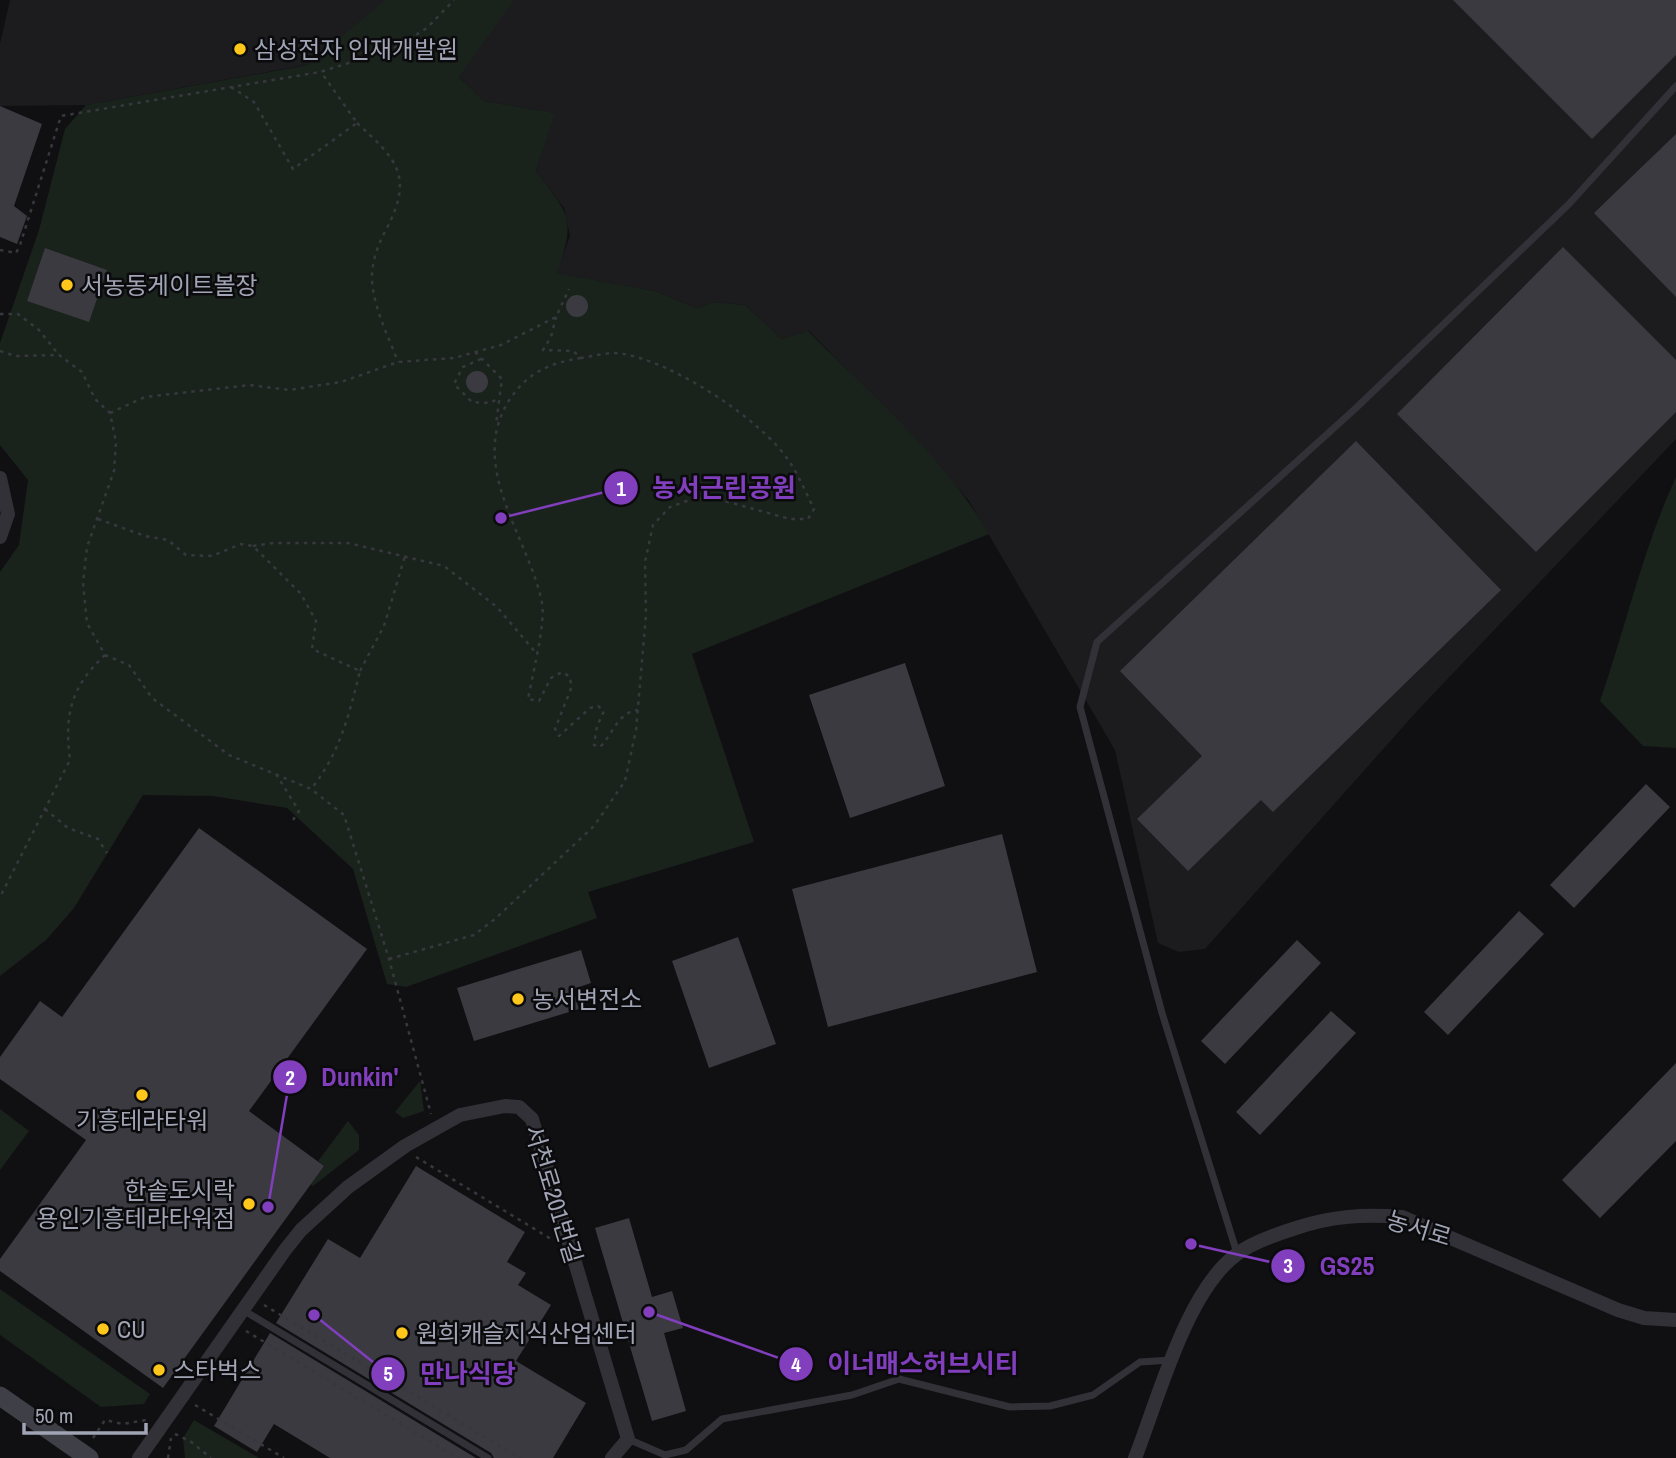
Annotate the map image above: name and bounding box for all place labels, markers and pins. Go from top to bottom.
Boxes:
place label: 삼성전자 인재개발원 [254,33,458,65]
marker: 삼성전자 인재개발원 [232,41,248,57]
place label: 서농동게이트볼장 [81,269,258,301]
marker: 서농동게이트볼장 [59,277,75,293]
callout: 농서근린공원 [603,465,810,512]
place label: 농서변전소 [532,983,642,1015]
marker: 농서변전소 [510,991,526,1007]
callout: Dunkin' [272,1054,412,1101]
marker: 기흥테라타워 [134,1087,150,1103]
place label: 기흥테라타워 [76,1104,208,1136]
place label: 한솥도시락 용인기흥테라타워점 [36,1174,235,1234]
marker: 한솥도시락 용인기흥테라타워점 [241,1196,257,1212]
callout: GS25 [1270,1242,1388,1289]
place label: CU [117,1313,145,1345]
place label: 원희캐슬지식산업센터 [416,1317,637,1349]
marker: CU [95,1321,111,1337]
marker: 원희캐슬지식산업센터 [394,1325,410,1341]
callout: 이너매스허브시티 [778,1341,1033,1388]
callout: 만나식당 [371,1350,530,1397]
place label: 스타벅스 [173,1354,261,1386]
marker: 스타벅스 [151,1362,167,1378]

